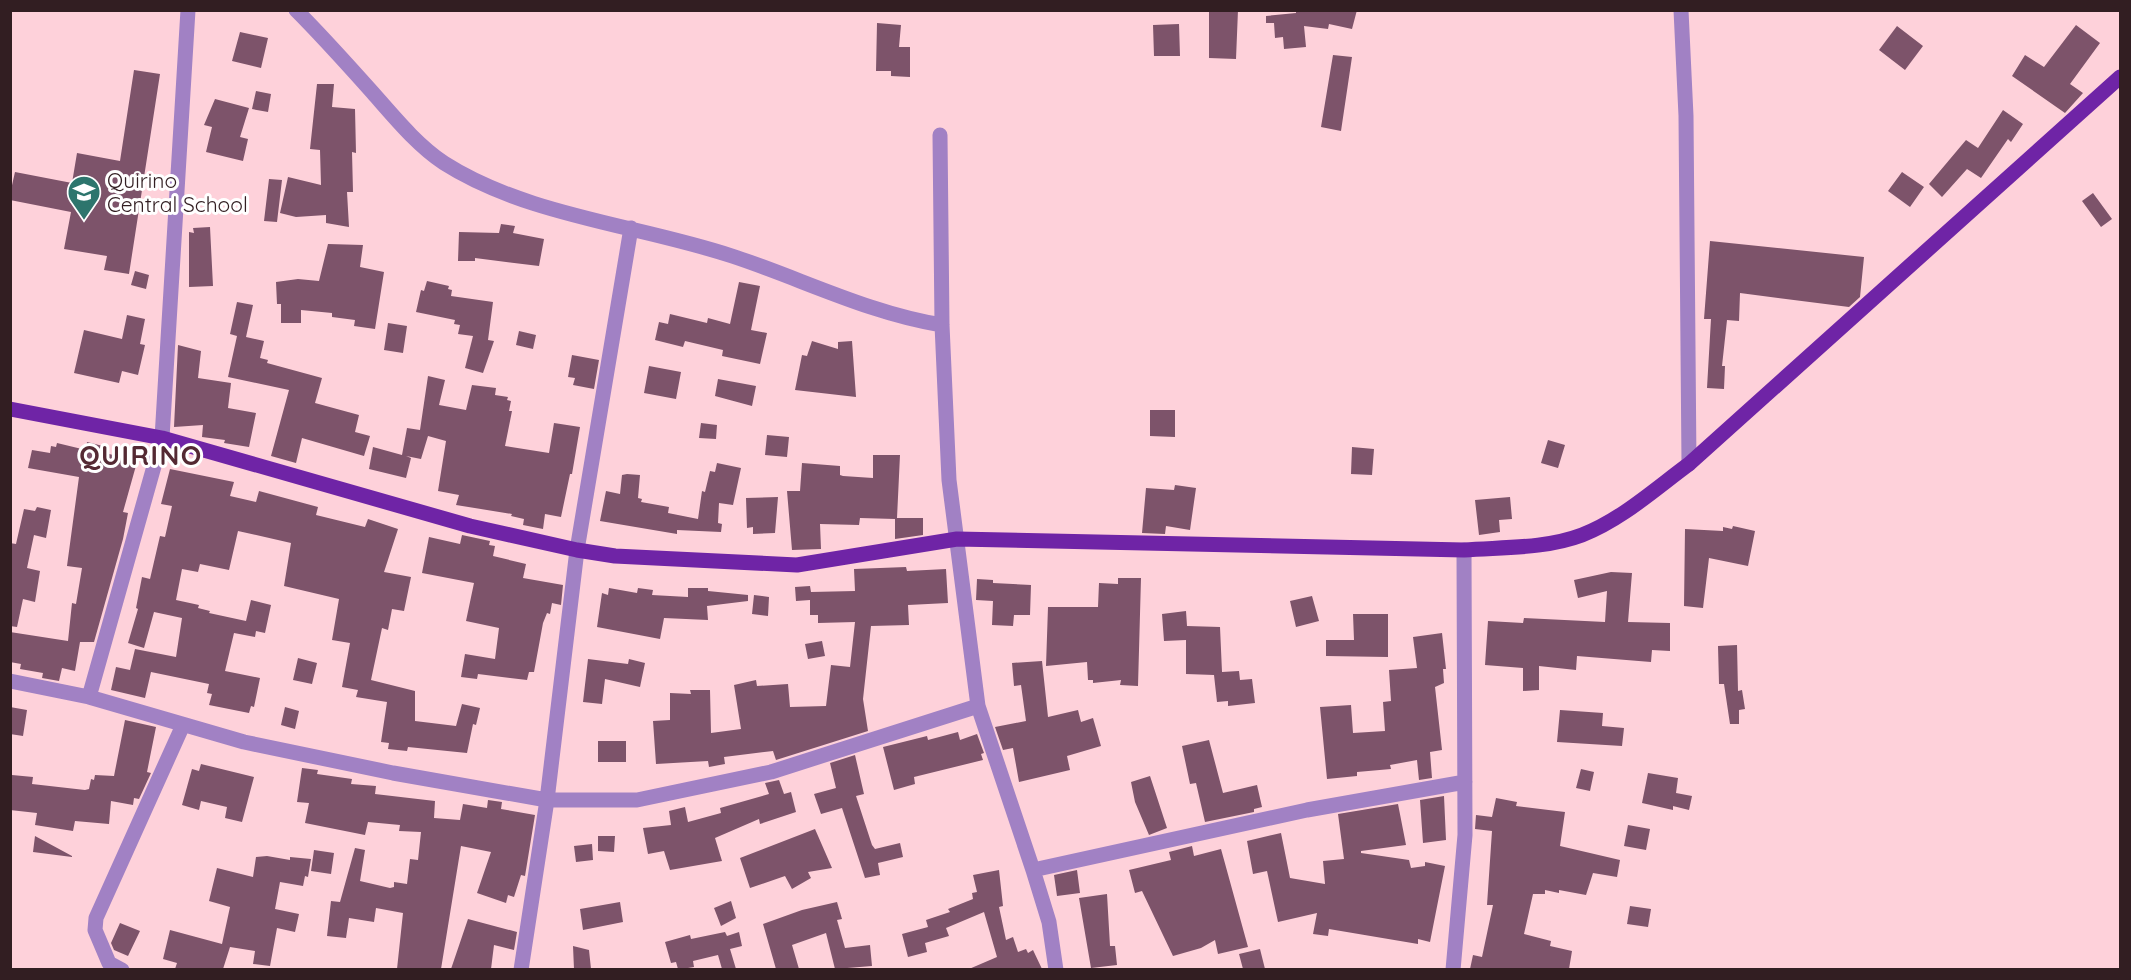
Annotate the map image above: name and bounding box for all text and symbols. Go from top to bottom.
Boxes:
place label: Quirino Central School [107,167,248,217]
school or university icon: Quirino Central School [66,174,102,221]
district label: QUIRINO [79,438,203,472]

